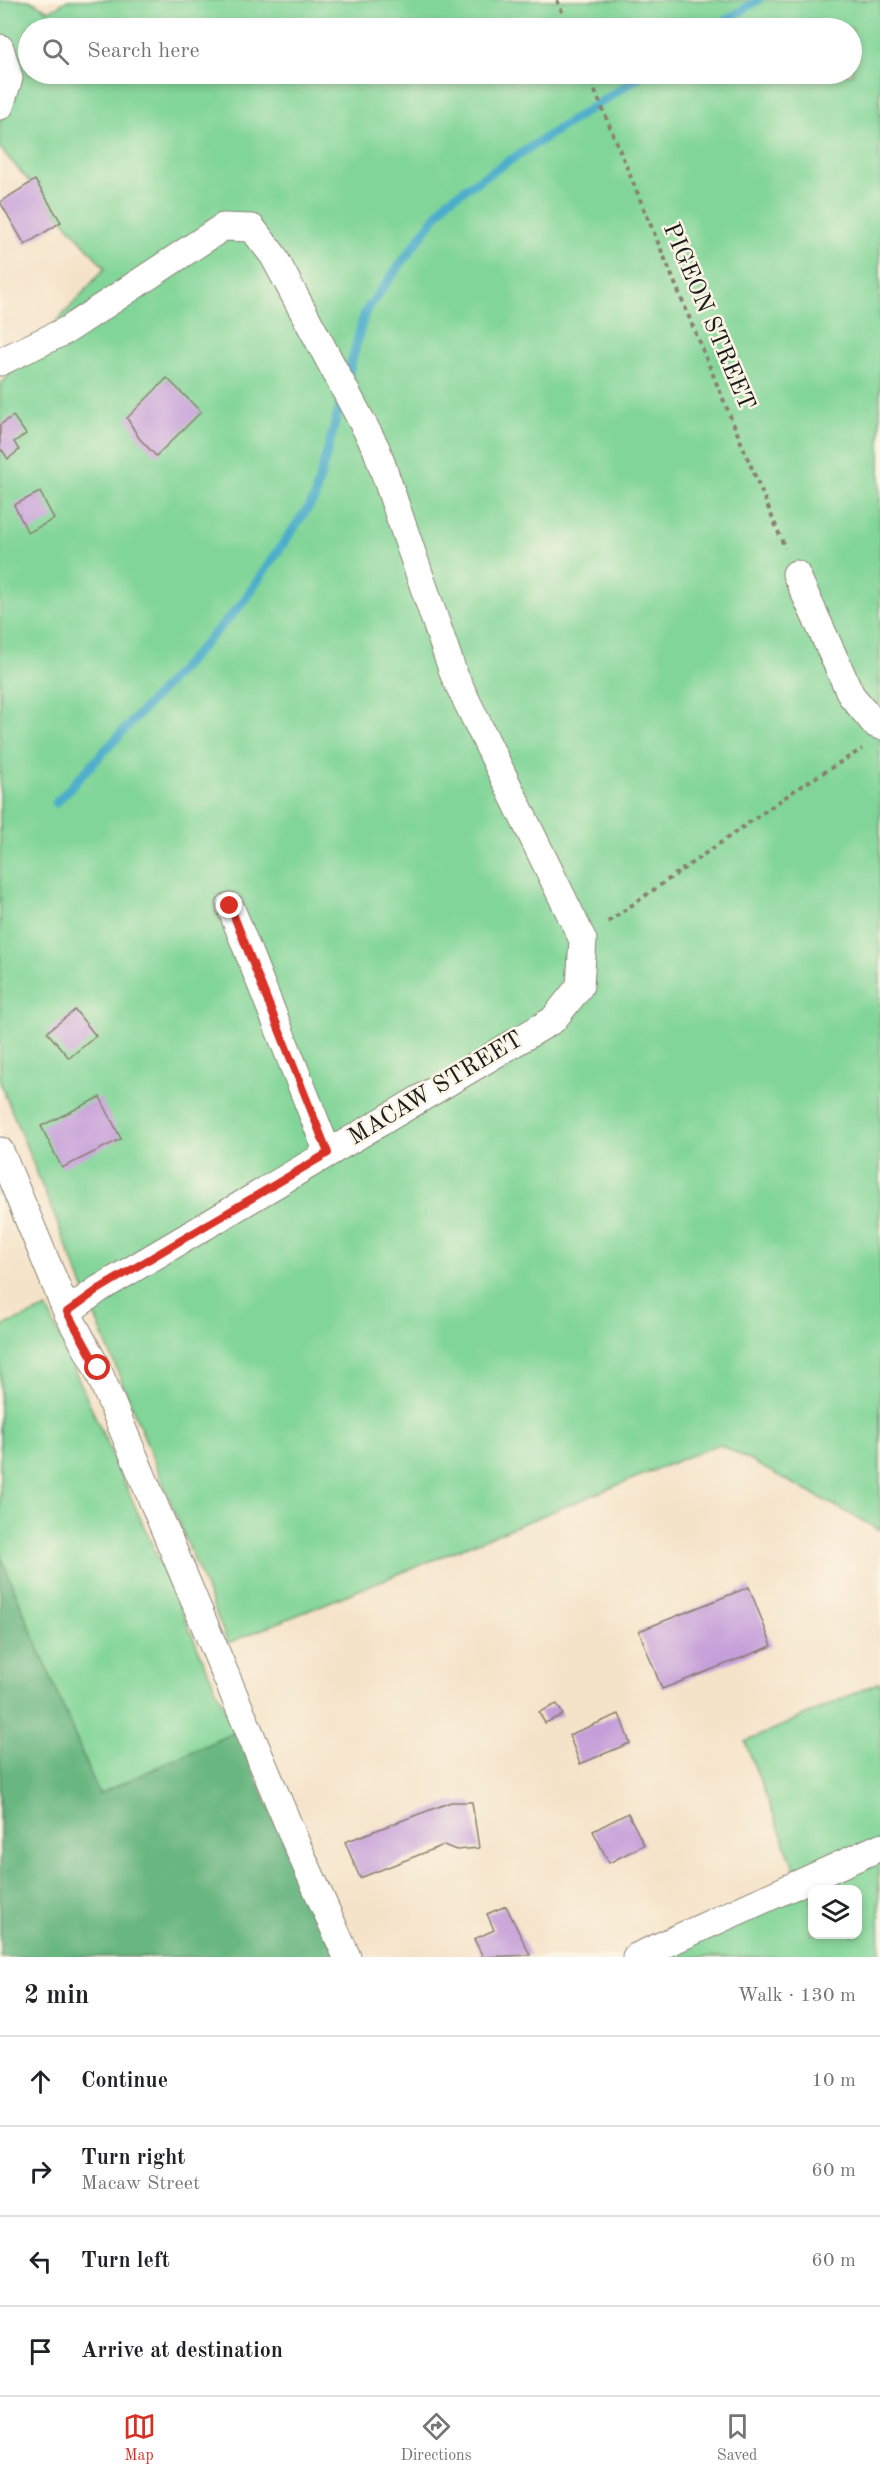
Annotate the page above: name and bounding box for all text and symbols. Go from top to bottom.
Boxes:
search box [18,18,862,84]
icon: search [39,35,72,68]
text: Search here [87,40,200,62]
street label: PIGEON STREET [658,220,758,414]
route end [216,892,242,918]
street label: MACAW STREET [345,1028,527,1150]
route start [84,1354,110,1380]
map controls [808,1885,862,1939]
button: layers [808,1885,862,1939]
text: 2 min [24,1983,89,2009]
text: Walk · 130 m [737,1986,856,2006]
icon: ahead [24,2065,57,2098]
text: Continue [81,2070,168,2092]
text: 10 m [811,2071,856,2091]
text: Turn right [81,2147,185,2169]
icon: right [24,2155,57,2188]
text: 60 m [811,2161,856,2181]
text: Macaw Street [81,2174,200,2194]
icon: left [24,2245,57,2278]
text: Turn left [81,2250,170,2272]
text: 60 m [811,2251,856,2271]
icon: arrive [24,2335,57,2368]
text: Arrive at destination [81,2340,283,2362]
tab: Map [123,2410,156,2466]
tab: Directions [401,2410,472,2466]
tab: Saved [717,2410,757,2466]

